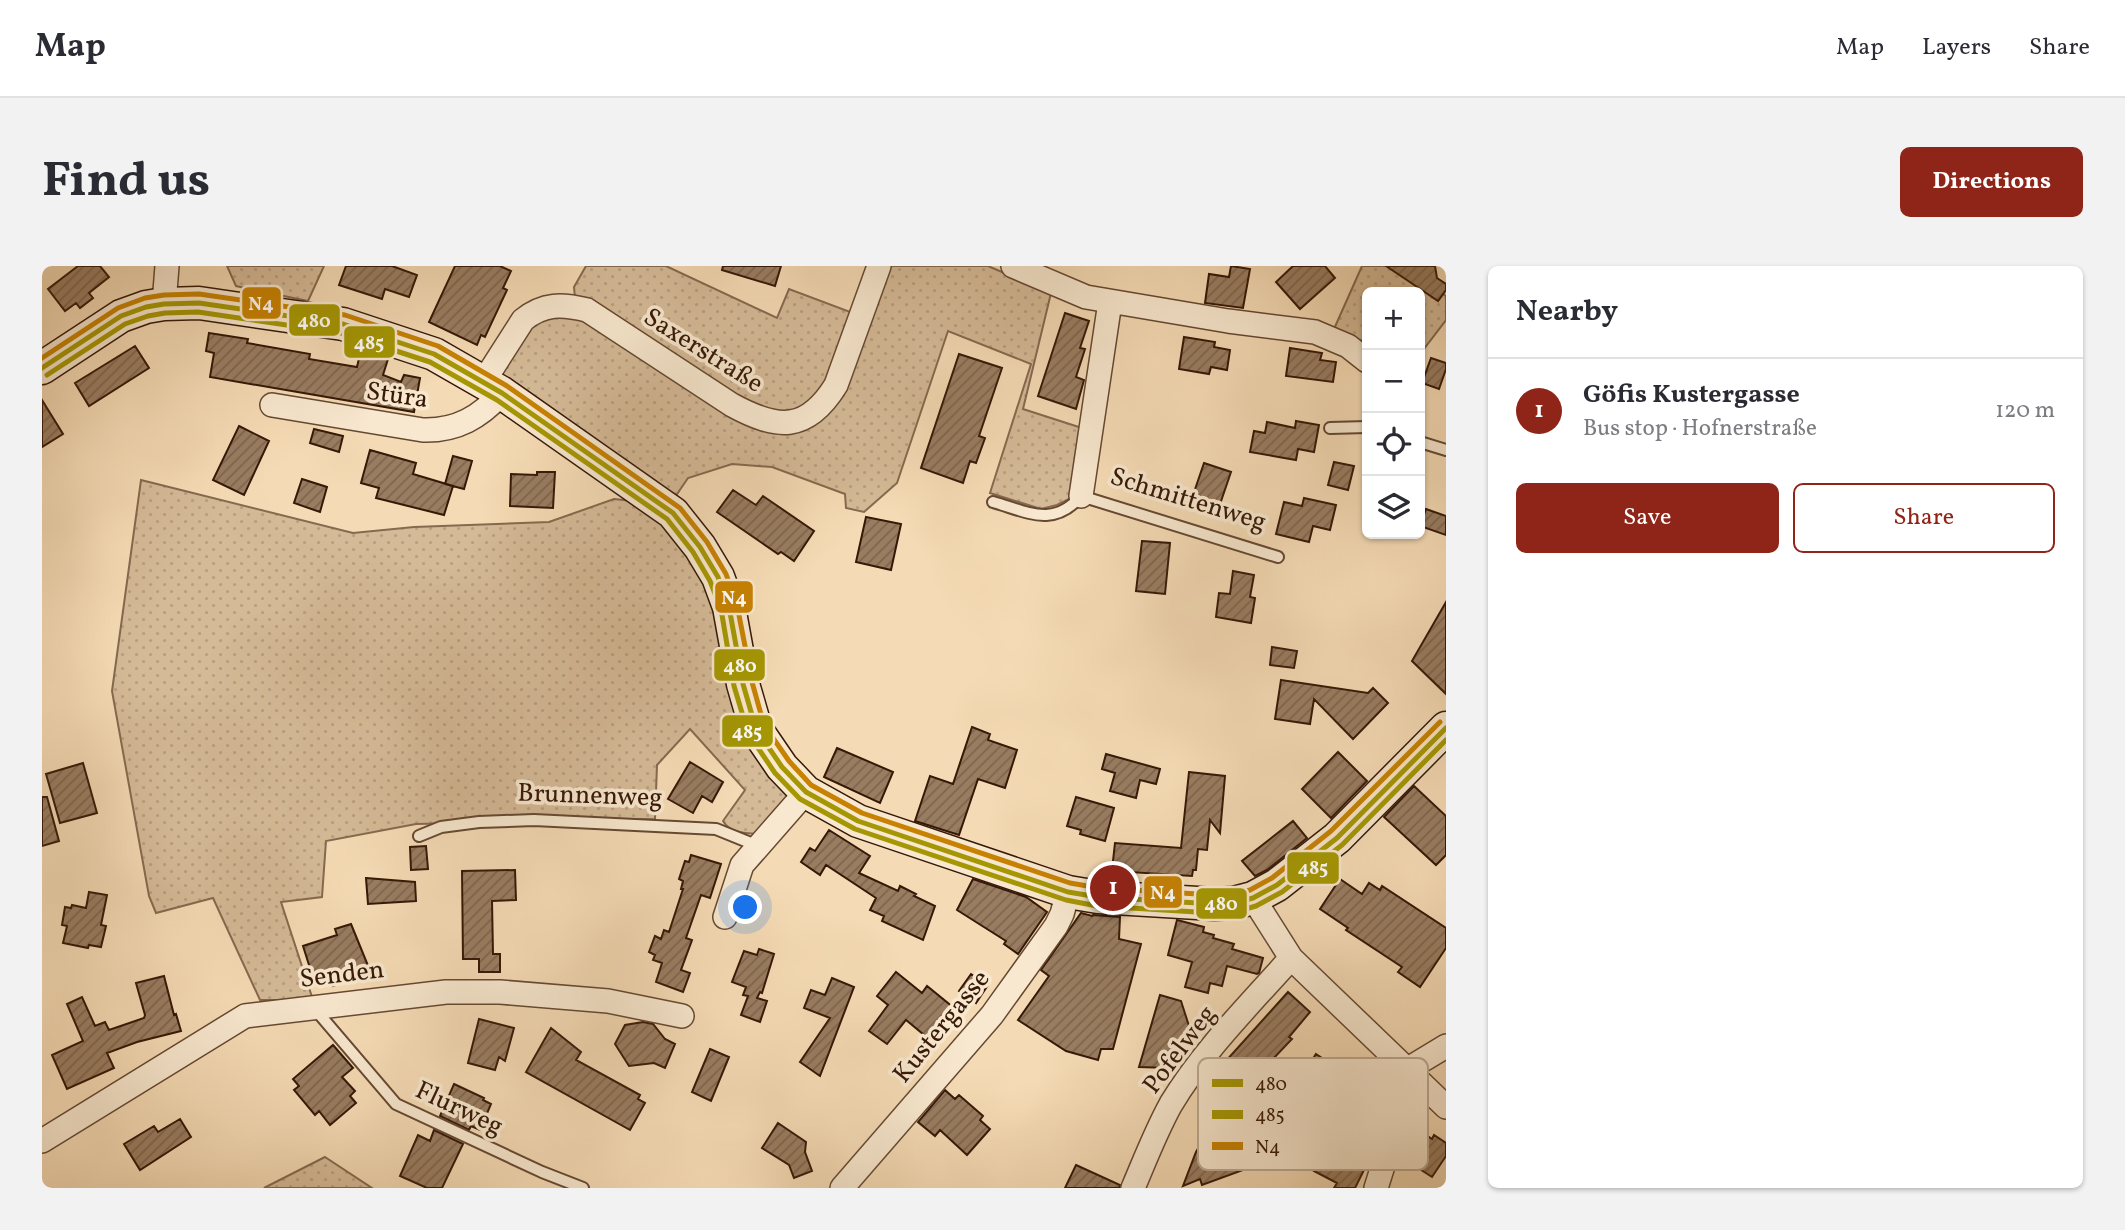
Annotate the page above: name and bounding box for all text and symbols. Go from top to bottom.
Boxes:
text: Map [35,25,106,71]
text: Map [1836,31,1884,65]
text: Layers [1922,31,1991,65]
text: Share [2029,31,2090,65]
button: Directions [1900,147,2083,217]
text: Find us [42,148,210,217]
line badge: N4 [241,286,282,320]
map controls [1362,287,1425,539]
button: + [1362,287,1425,350]
text: Nearby [1516,291,1618,333]
text: N4 [248,292,274,318]
street label: Saxerstraße [636,300,770,402]
line badge: 480 [288,303,341,337]
text: 480 [297,309,331,335]
line badge: 485 [343,325,396,359]
text: 485 [354,331,384,357]
button: − [1362,350,1425,413]
street label: Stüra [364,374,430,418]
text: Göfis Kustergasse [1583,377,1800,413]
text: 1 [1534,395,1544,427]
text: 120 m [1995,395,2055,427]
button: locate [1362,413,1425,476]
text: Bus stop · Hofnerstraße [1583,413,1817,445]
street label: Schmittenweg [1105,459,1271,541]
button: layers [1362,476,1425,539]
button: Save [1516,483,1779,553]
button: Share [1793,483,2055,553]
line badge: N4 [714,580,754,614]
text: N4 [721,586,747,612]
line badge: 480 [713,648,766,682]
text: 480 [723,654,757,680]
line badge: 485 [721,714,774,748]
text: 485 [732,720,762,746]
street label: Brunnenweg [517,775,663,817]
line badge: 485 [1286,851,1340,885]
text: 485 [1298,856,1328,882]
pin: 1 [1090,862,1136,914]
line badge: N4 [1143,875,1183,909]
text: N4 [1150,881,1176,907]
line badge: 480 [1195,887,1248,920]
your location [728,890,762,924]
text: 480 [1204,892,1238,918]
street label: Senden [298,952,386,998]
street label: Kustergasse [885,963,999,1091]
street label: Pofelweg [1135,998,1225,1102]
legend [1198,1058,1428,1170]
text: 480 [1255,1072,1287,1098]
street label: Flurweg [409,1073,509,1145]
text: 485 [1255,1103,1285,1129]
text: N4 [1255,1135,1280,1161]

